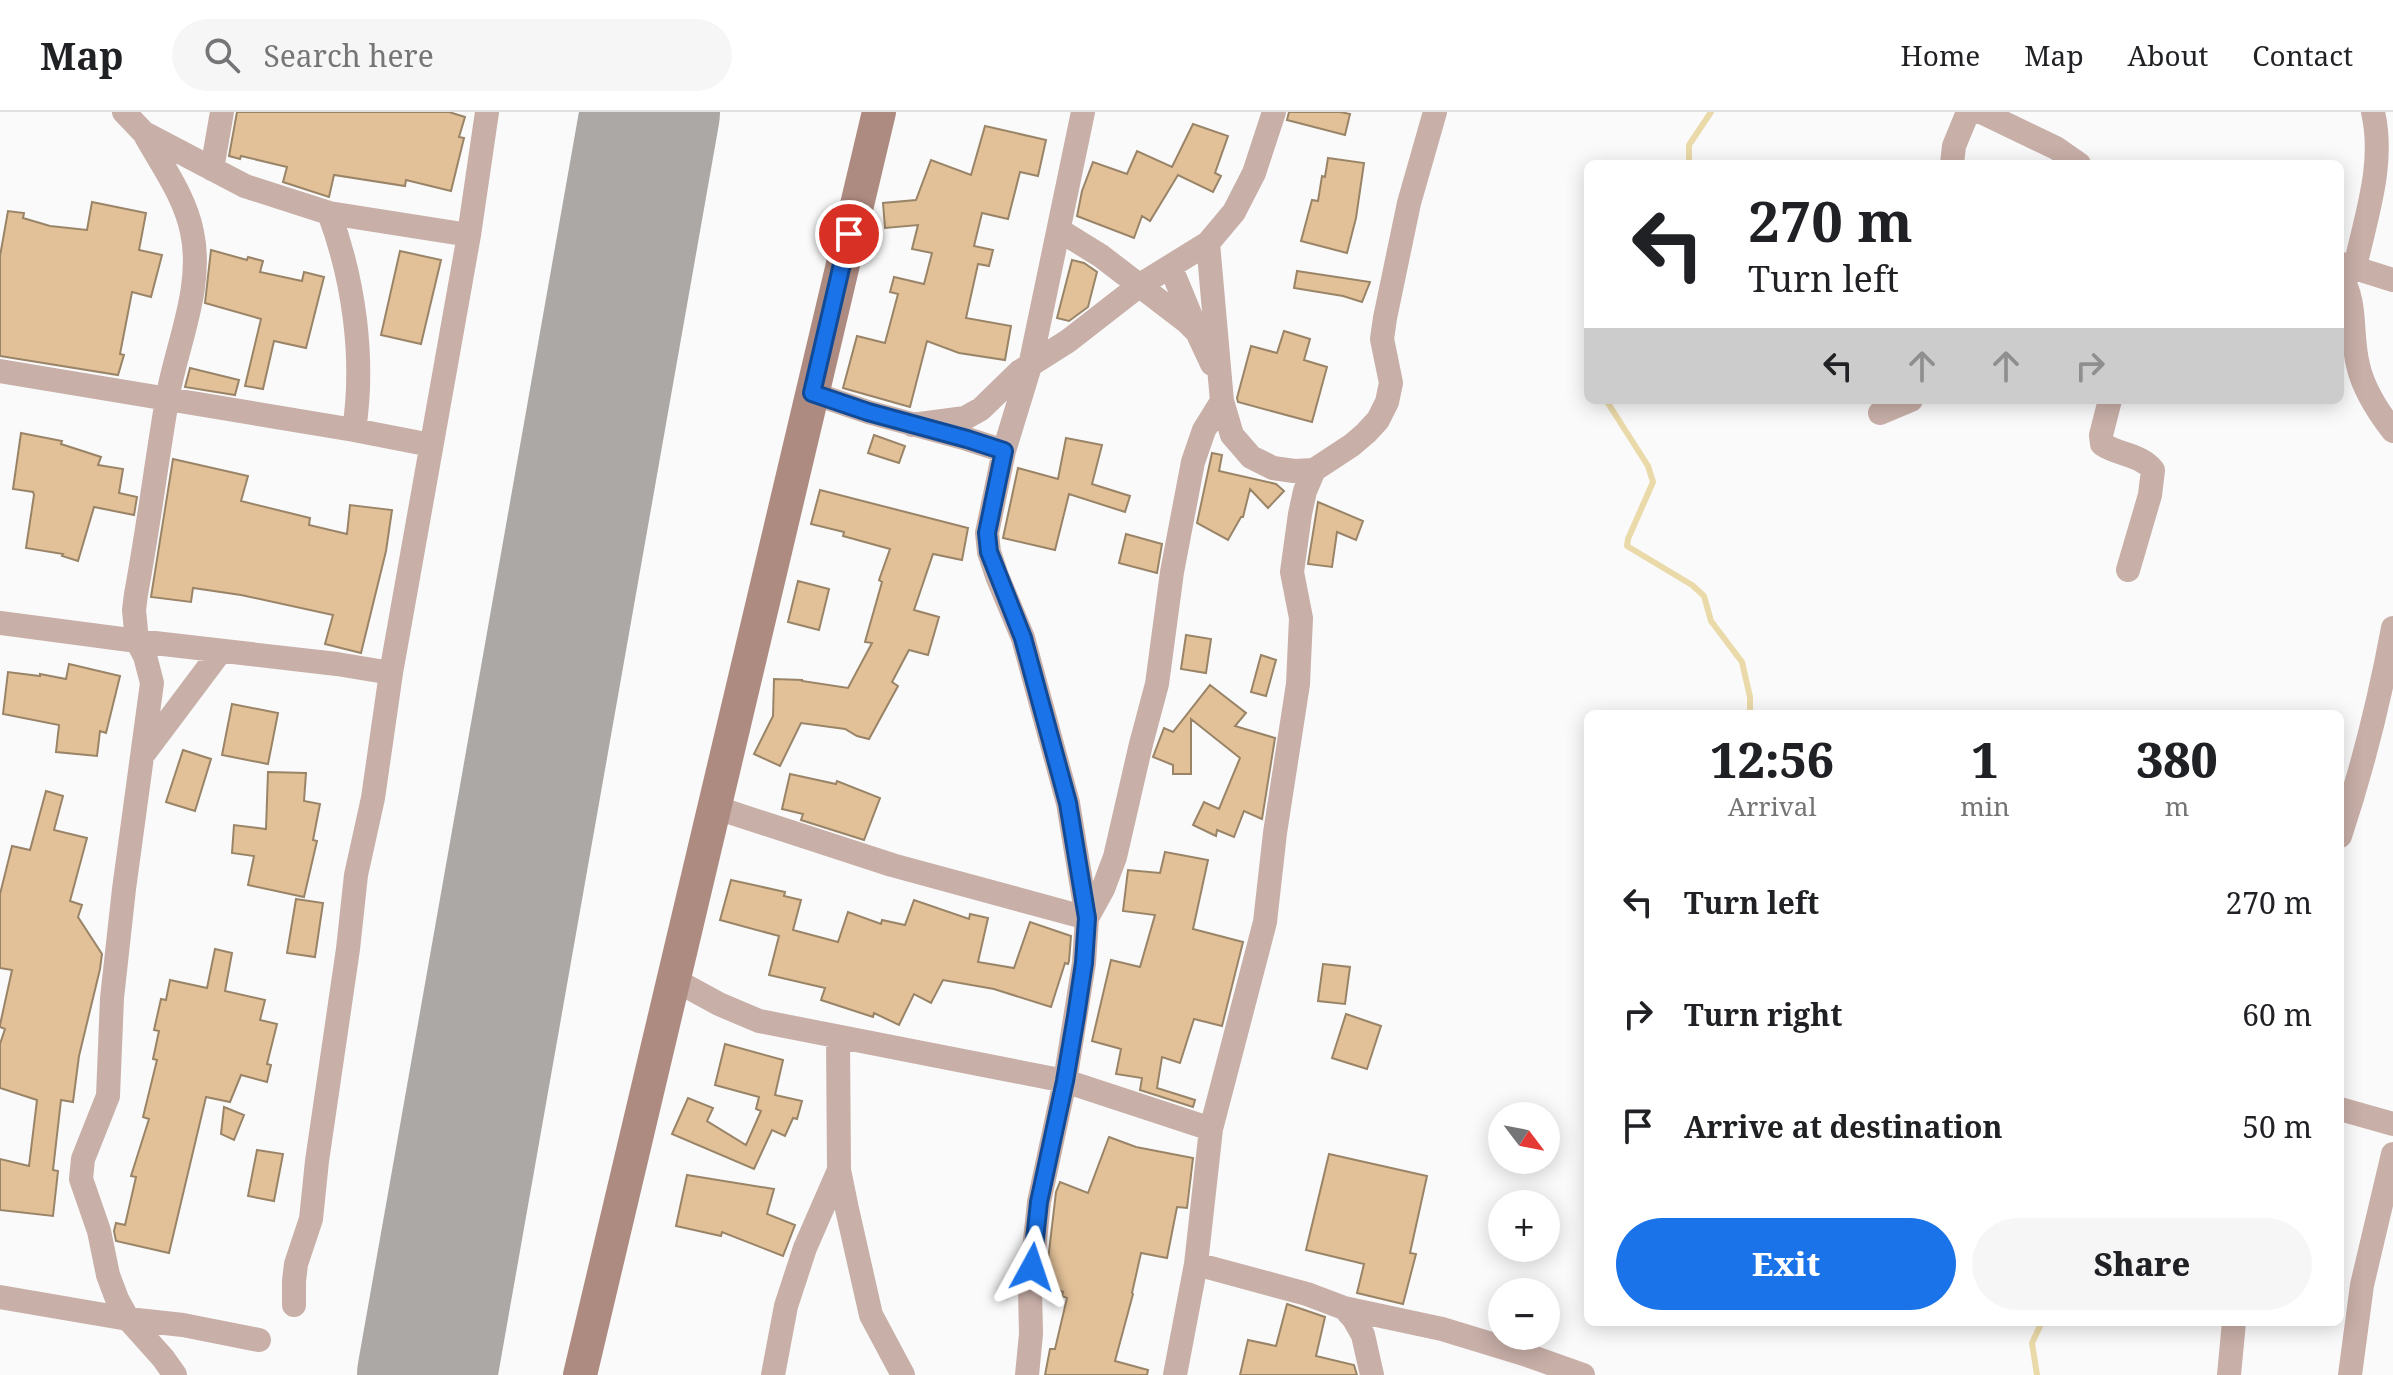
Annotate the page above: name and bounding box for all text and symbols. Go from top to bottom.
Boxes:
search box [172,19,732,91]
text: Map [40,29,124,81]
icon: search [200,33,244,77]
text: Search here [264,35,434,76]
text: Home [1901,36,1980,74]
text: Map [2024,36,2084,74]
text: About [2128,36,2208,74]
text: Contact [2252,36,2353,74]
text: 270 m [1748,182,1913,258]
icon: left [1616,192,1720,296]
pin [815,200,883,268]
icon: arrive [827,212,871,256]
text: Turn left [1748,254,1899,303]
icon: left [1816,344,1860,388]
icon: ahead [1900,344,1944,388]
icon: ahead [1984,344,2028,388]
icon: right [2068,344,2112,388]
text: 12:56 [1710,727,1834,792]
text: 1 [1971,727,1999,792]
text: 380 [2136,727,2218,792]
text: Arrival [1728,788,1817,824]
text: min [1960,788,2010,824]
text: m [2165,788,2189,824]
icon: left [1616,880,1660,924]
text: Turn left [1684,882,1819,923]
text: 270 m [2226,882,2312,923]
icon: right [1616,992,1660,1036]
text: Turn right [1684,994,1842,1035]
text: 60 m [2242,994,2312,1035]
north arrow [1488,1102,1560,1174]
map controls [1488,1102,1560,1350]
icon: arrive [1616,1104,1660,1148]
text: Arrive at destination [1684,1106,2003,1147]
text: 50 m [2242,1106,2312,1147]
button: + [1488,1190,1560,1262]
button: Exit [1616,1218,1956,1310]
button: Share [1972,1218,2312,1310]
position arrow [990,1225,1074,1309]
button: − [1488,1278,1560,1350]

